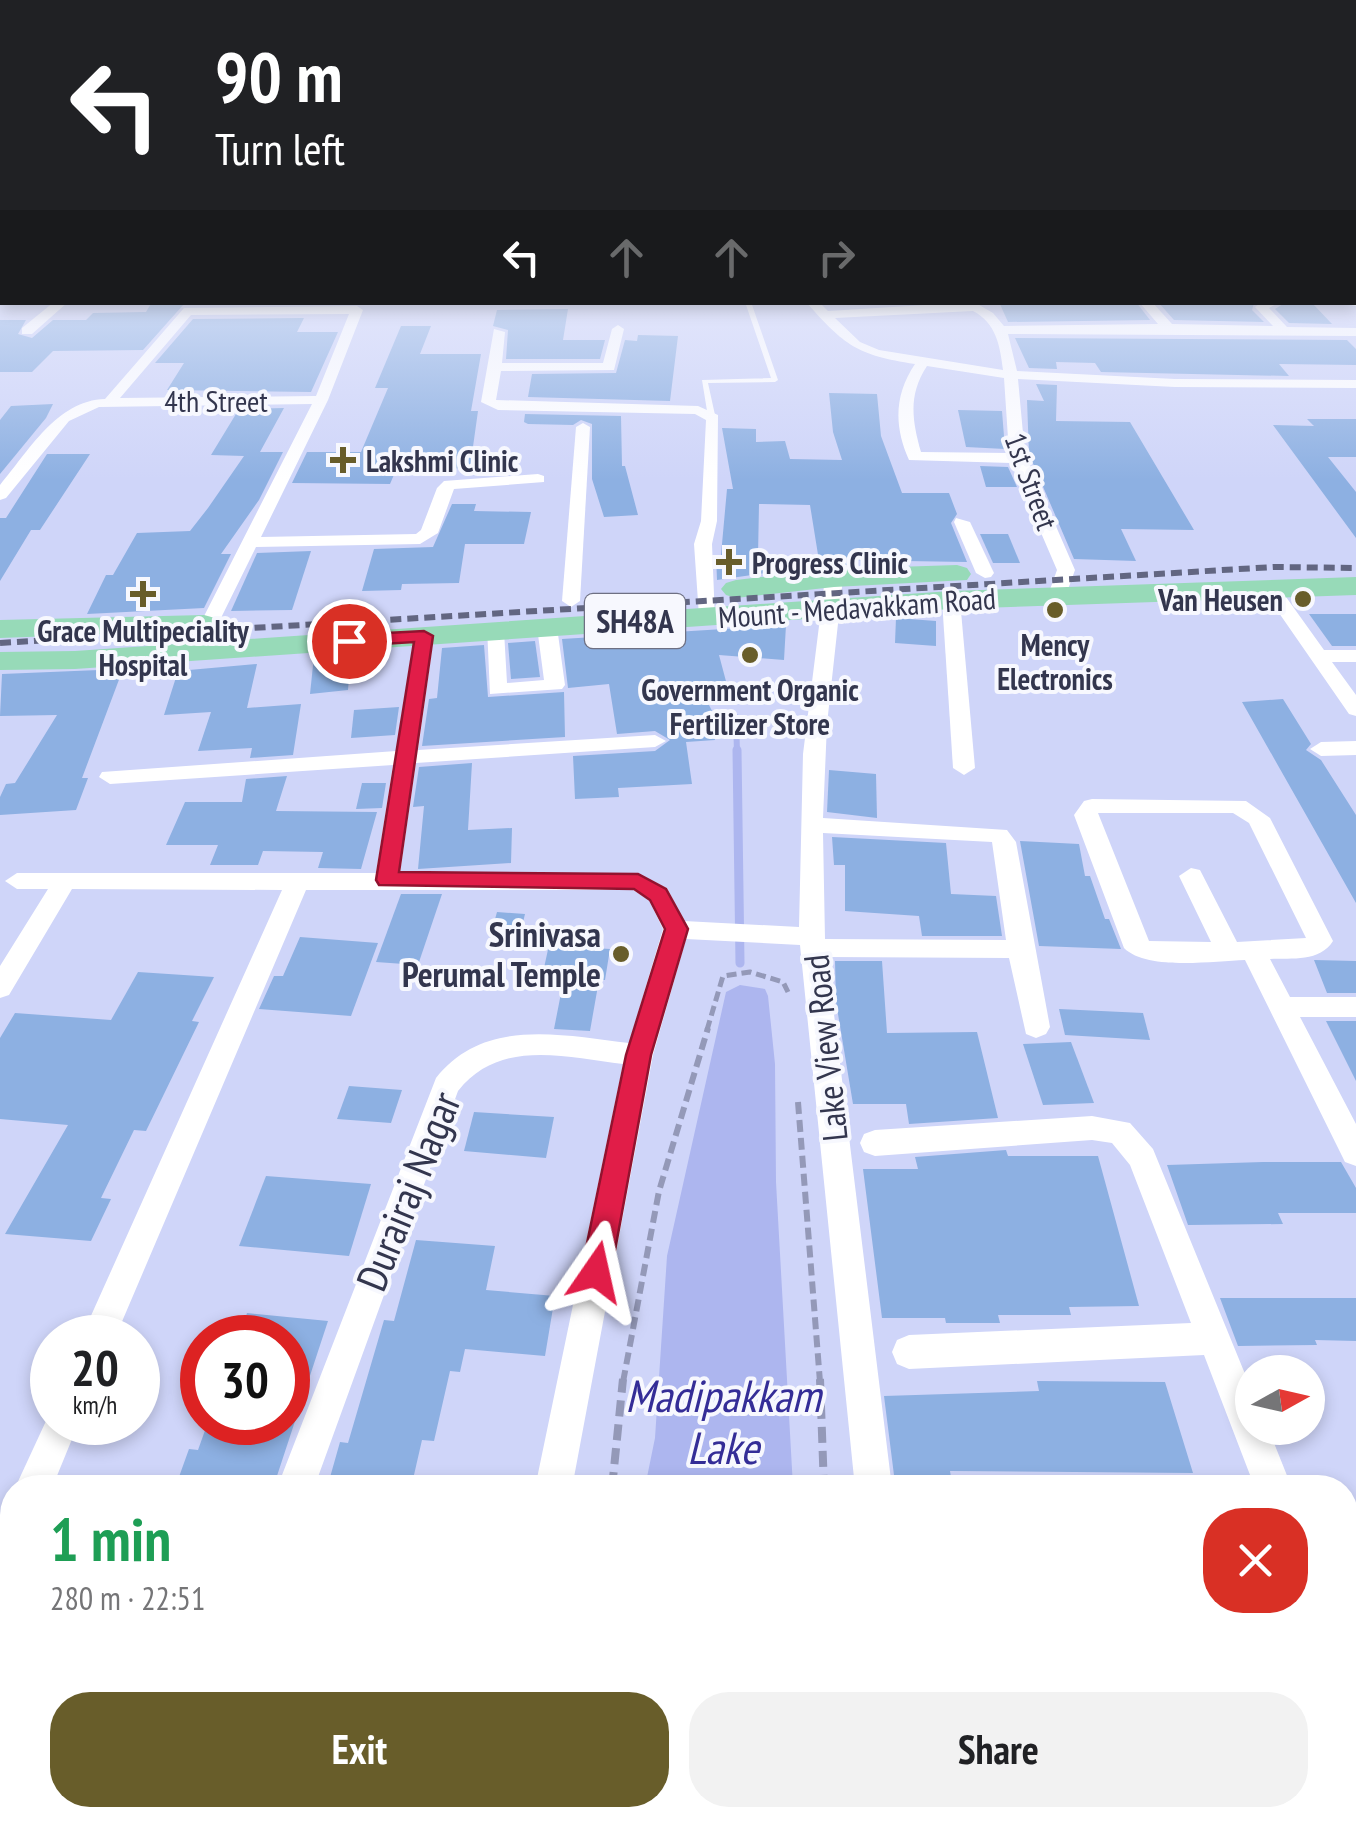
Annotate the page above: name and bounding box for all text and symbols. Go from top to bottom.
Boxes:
text: 90 m [215,31,343,121]
icon: left [50,40,180,170]
text: Turn left [215,119,345,177]
icon: left [494,230,549,285]
icon: ahead [599,230,654,285]
icon: ahead [704,230,759,285]
icon: right [809,230,864,285]
street label: 4th Street [164,381,268,420]
street label: 1st Street [997,427,1068,536]
place label: Lakshmi Clinic [366,441,519,480]
marker: Lakshmi Clinic [330,447,356,473]
place label: Progress Clinic [752,543,908,582]
marker: Progress Clinic [716,549,742,575]
street label: Mount - Medavakkam Road [717,578,997,636]
place label: Van Heusen [1157,580,1283,619]
marker: Grace Multipeciality Hospital [130,581,156,607]
marker: Van Heusen [1292,588,1314,610]
road number: SH48A [585,594,685,648]
pin [307,599,392,684]
marker: Mency Electronics [1044,599,1066,621]
place label: Grace Multipeciality Hospital [37,611,250,684]
icon: arrive [322,614,377,669]
place label: Mency Electronics [997,625,1113,698]
marker: Government Organic Fertilizer Store [739,644,761,666]
place label: Government Organic Fertilizer Store [641,670,859,743]
place label: Srinivasa Perumal Temple [402,911,601,997]
marker: Srinivasa Perumal Temple [610,943,632,965]
street label: Lake View Road [792,952,858,1144]
street label: Durairaj Nagar [343,1083,473,1299]
position arrow [544,1220,648,1324]
speed limit sign: 30 [180,1315,310,1445]
text: 20 [71,1335,119,1400]
north arrow [1235,1355,1325,1445]
map controls [1235,1355,1325,1445]
water label: Madipakkam Lake [625,1366,824,1476]
text: km/h [73,1389,117,1421]
text: 1 min [50,1500,171,1578]
button: close [1203,1508,1308,1613]
text: 280 m · 22:51 [50,1577,205,1619]
button: Exit [50,1692,669,1807]
button: Share [689,1692,1308,1807]

